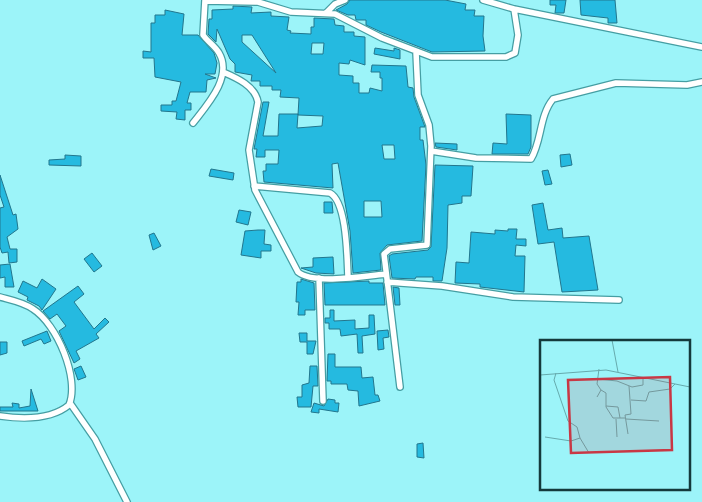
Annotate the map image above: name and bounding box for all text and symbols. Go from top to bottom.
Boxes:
inset map [540,340,690,490]

